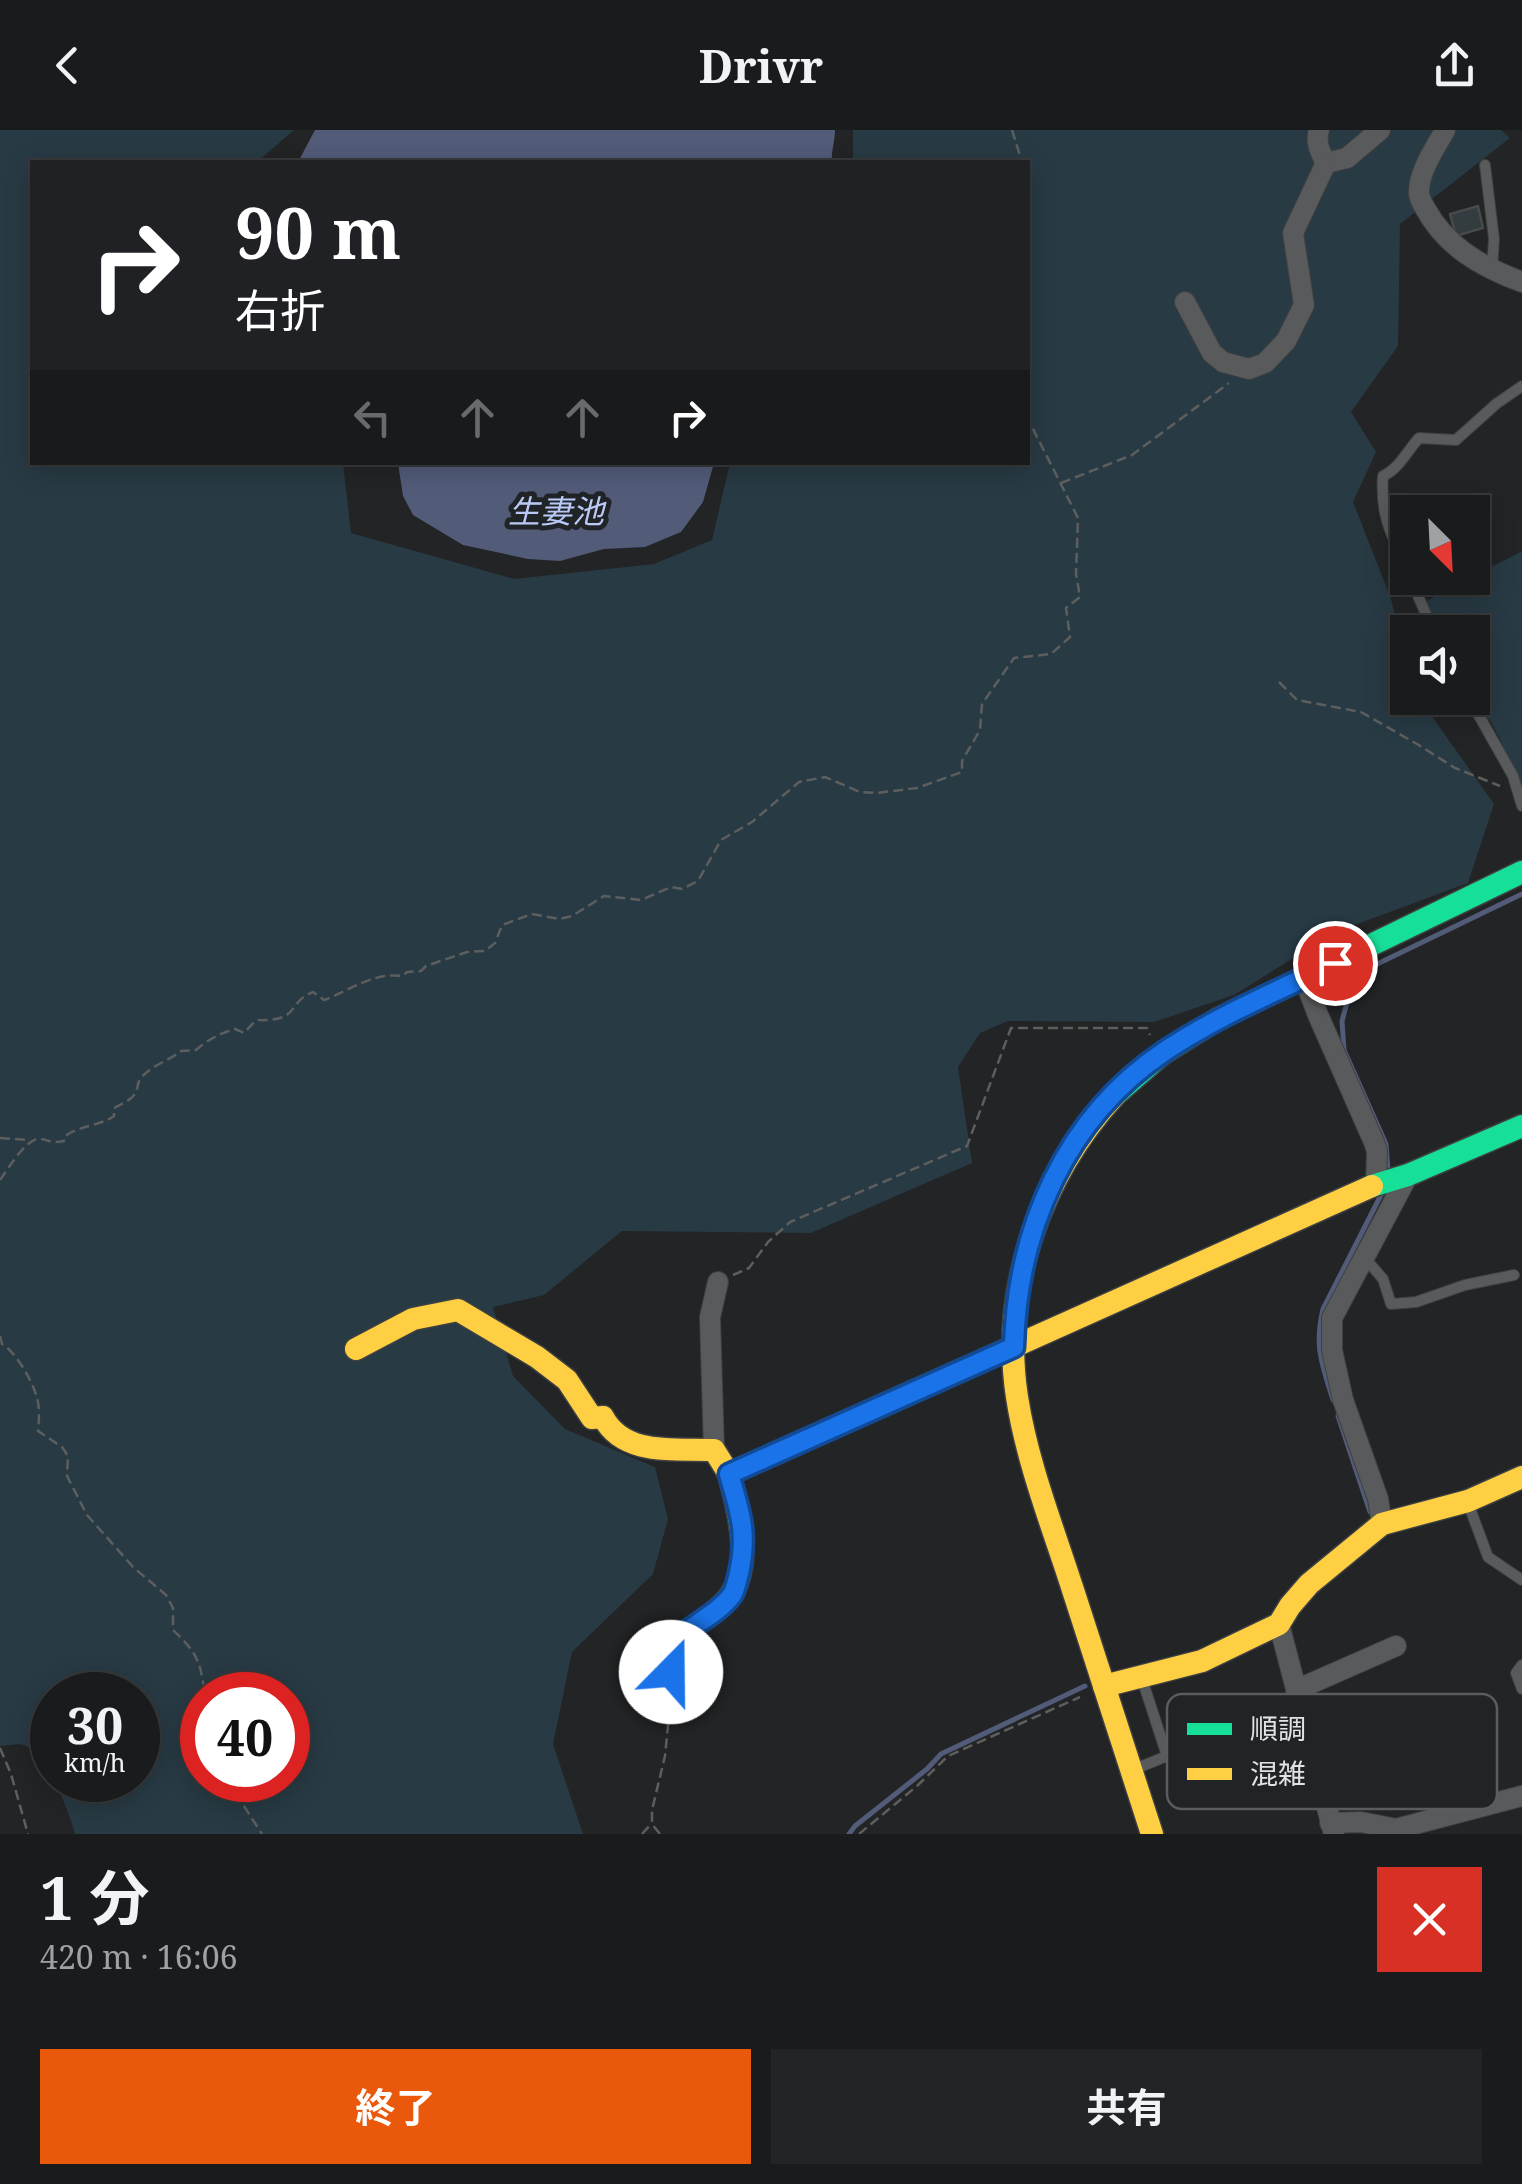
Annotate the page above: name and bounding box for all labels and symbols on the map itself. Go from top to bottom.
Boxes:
water label: 生妻池 [508,489,607,532]
north arrow [1390,495,1490,595]
pin [1293,921,1378,1006]
position arrow [619,1620,723,1724]
speed limit sign: 40 [180,1672,310,1802]
legend [1167,1694,1497,1809]
text: 順調 [1250,1709,1306,1747]
text: 混雑 [1250,1754,1306,1792]

